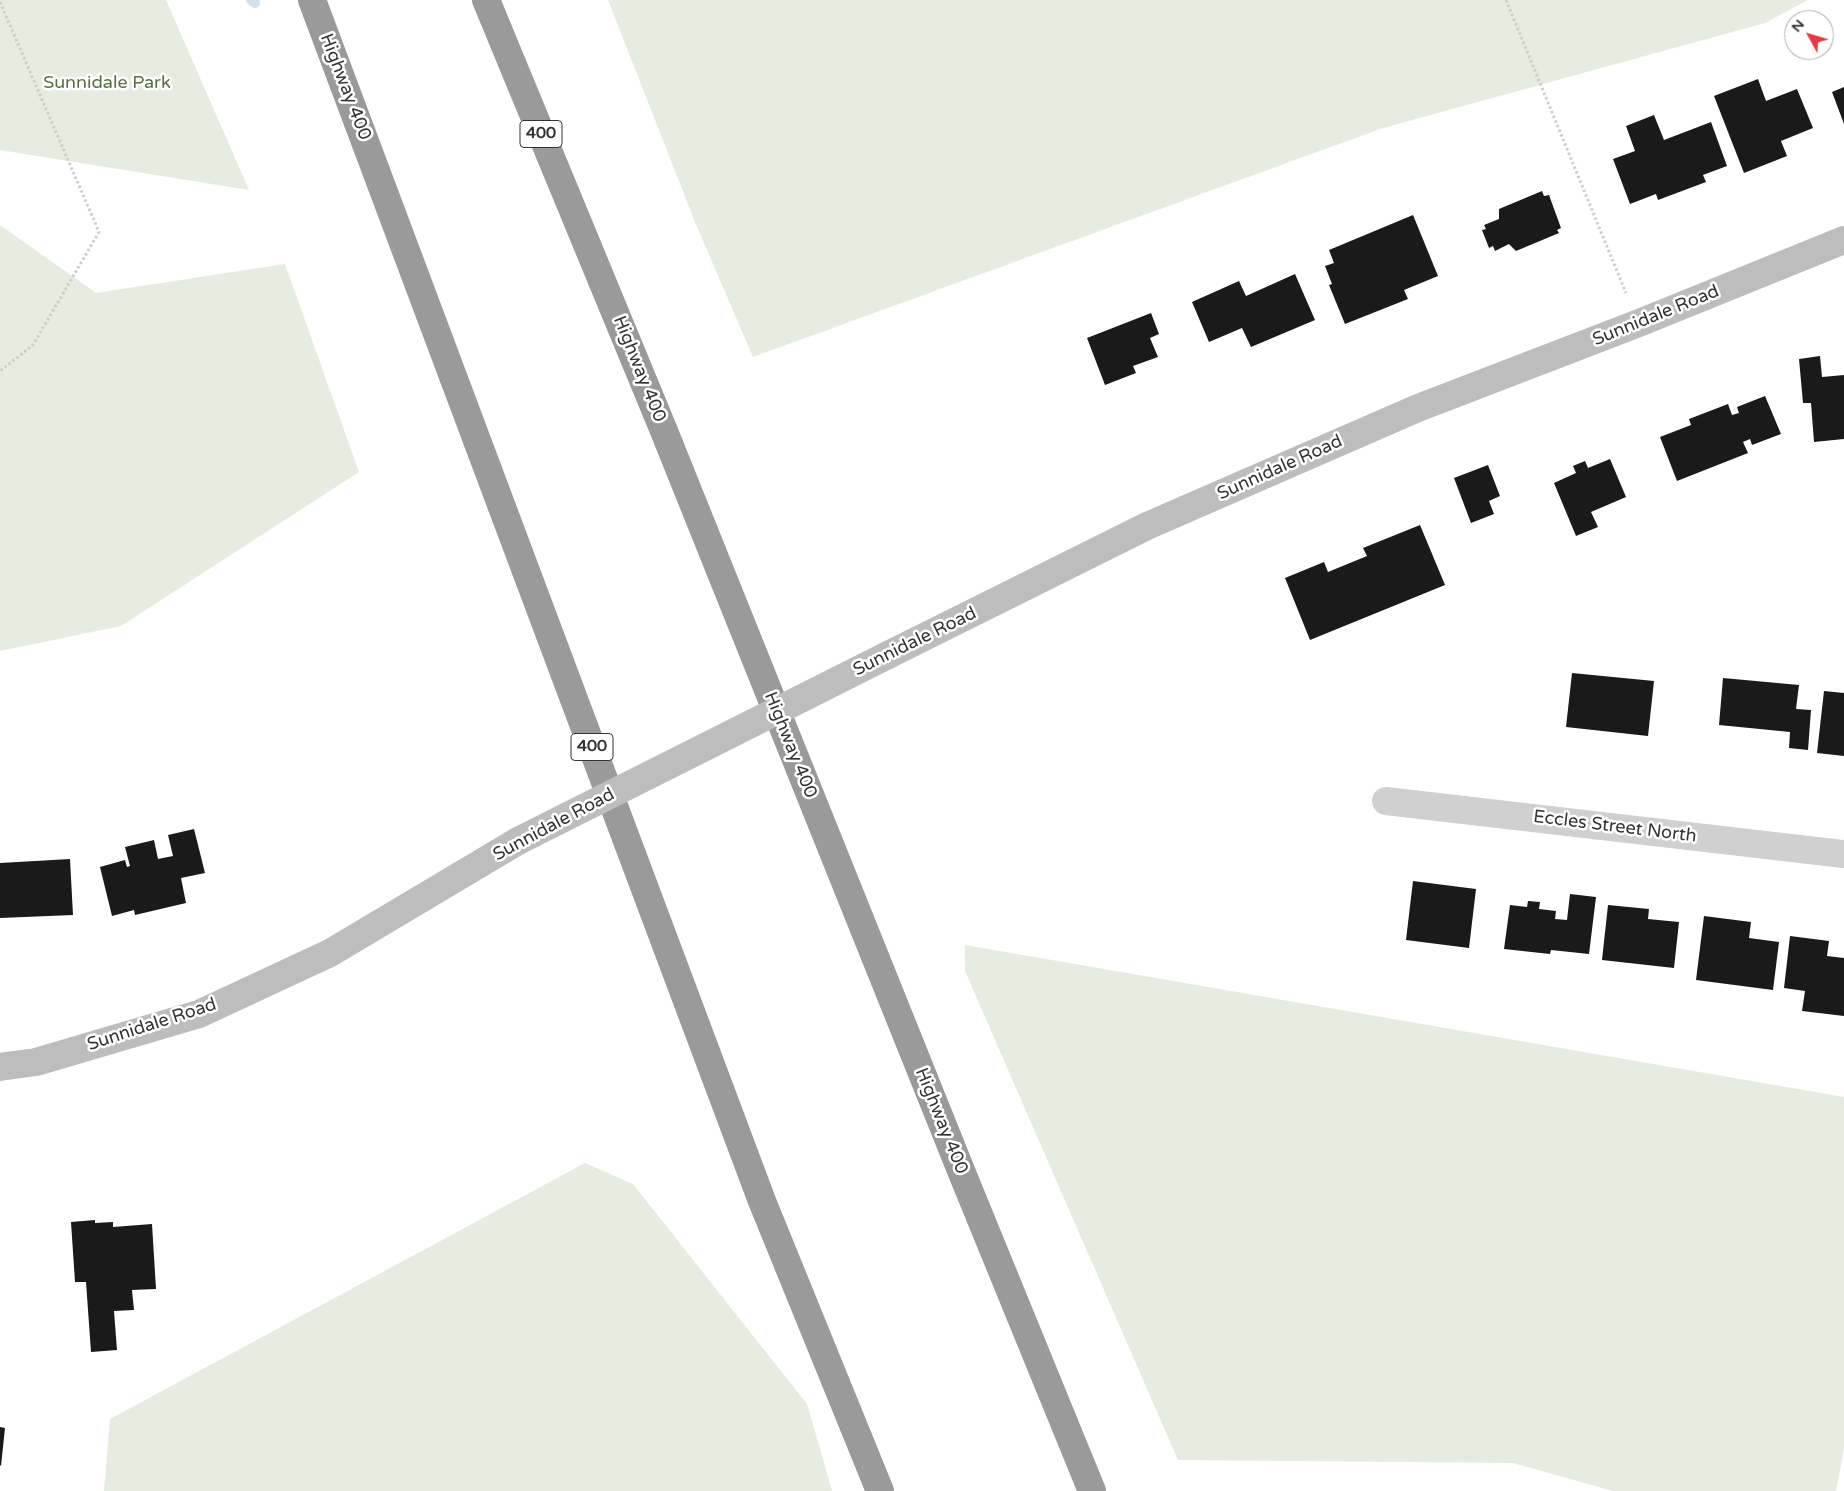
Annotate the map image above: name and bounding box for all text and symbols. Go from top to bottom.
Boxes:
north arrow [1784,10,1834,60]
text: N [1788,16,1808,36]
street label: Highway 400 [315,31,375,143]
park label: Sunnidale Park [43,72,171,94]
road number: 400 [520,120,562,148]
street label: Sunnidale Road [1590,281,1722,351]
street label: Highway 400 [608,313,670,425]
street label: Sunnidale Road [1214,431,1346,505]
street label: Sunnidale Road [850,603,980,681]
street label: Highway 400 [759,689,821,801]
road number: 400 [571,734,613,760]
street label: Sunnidale Road [490,784,618,866]
street label: Eccles Street North [1532,806,1698,848]
street label: Sunnidale Road [85,994,219,1056]
street label: Highway 400 [910,1065,972,1177]

